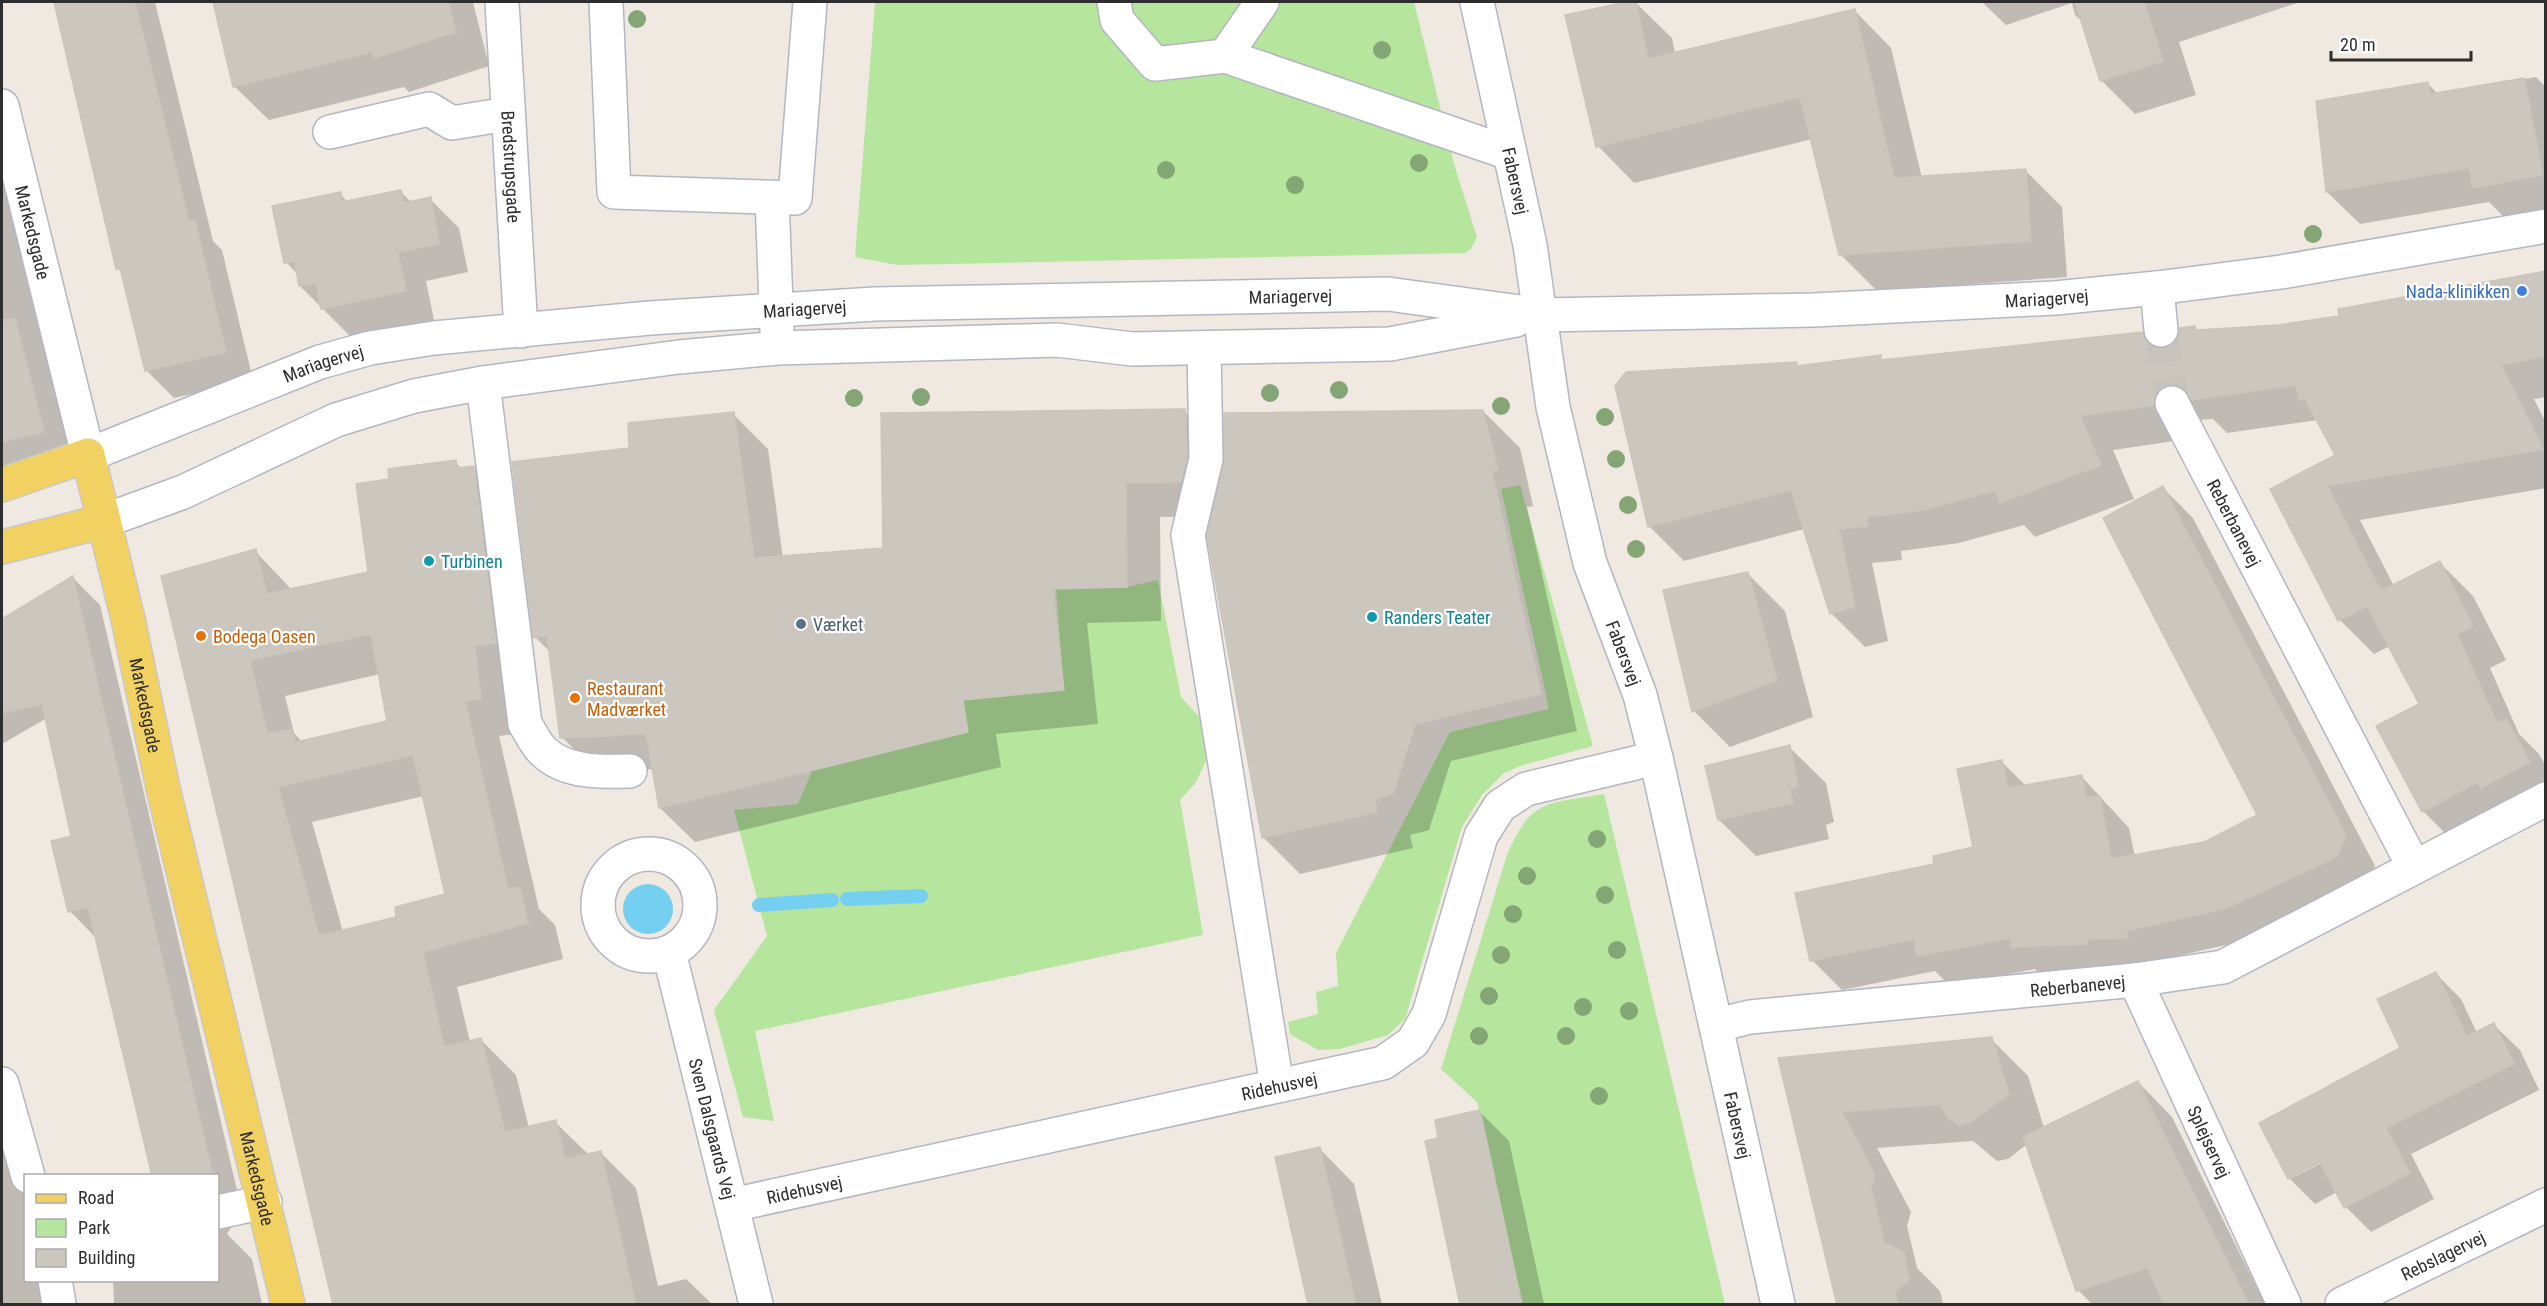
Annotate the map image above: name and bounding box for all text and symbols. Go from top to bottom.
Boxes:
scale bar [2331,24,2470,62]
text: 20 m [2340,34,2375,55]
street label: Bredstrupsgade [498,110,525,223]
street label: Fabersvej [1498,145,1534,216]
street label: Markedsgade [11,183,55,281]
place label: Nada-klinikken [2406,281,2510,302]
street label: Mariagervej [2004,284,2089,311]
marker: Nada-klinikken [2515,284,2529,298]
street label: Mariagervej [1249,285,1332,307]
street label: Mariagervej [762,295,847,321]
street label: Mariagervej [280,340,366,386]
street label: Reberbanevej [2203,476,2266,570]
place label: Turbinen [441,551,503,572]
marker: Turbinen [422,554,436,568]
place label: Randers Teater [1384,607,1491,628]
marker: Randers Teater [1365,610,1379,624]
place label: Værket [813,614,863,635]
marker: Værket [794,617,808,631]
street label: Fabersvej [1602,618,1646,689]
place label: Bodega Oasen [213,626,316,647]
marker: Bodega Oasen [194,629,208,643]
street label: Markedsgade [126,656,166,754]
place label: Restaurant Madværket [587,678,666,720]
marker: Restaurant Madværket [568,691,582,705]
street label: Reberbanevej [2029,971,2126,1001]
street label: Sven Dalsgaards Vej [685,1056,740,1201]
street label: Ridehusvej [1239,1067,1319,1104]
street label: Fabersvej [1720,1090,1756,1161]
street label: Splejservej [2184,1102,2235,1181]
street label: Markedsgade [236,1129,279,1227]
street label: Ridehusvej [765,1171,844,1208]
legend [24,1174,219,1282]
text: Road [78,1187,114,1208]
text: Park [78,1217,110,1238]
street label: Rebslagervej [2397,1226,2488,1284]
text: Building [78,1247,135,1268]

